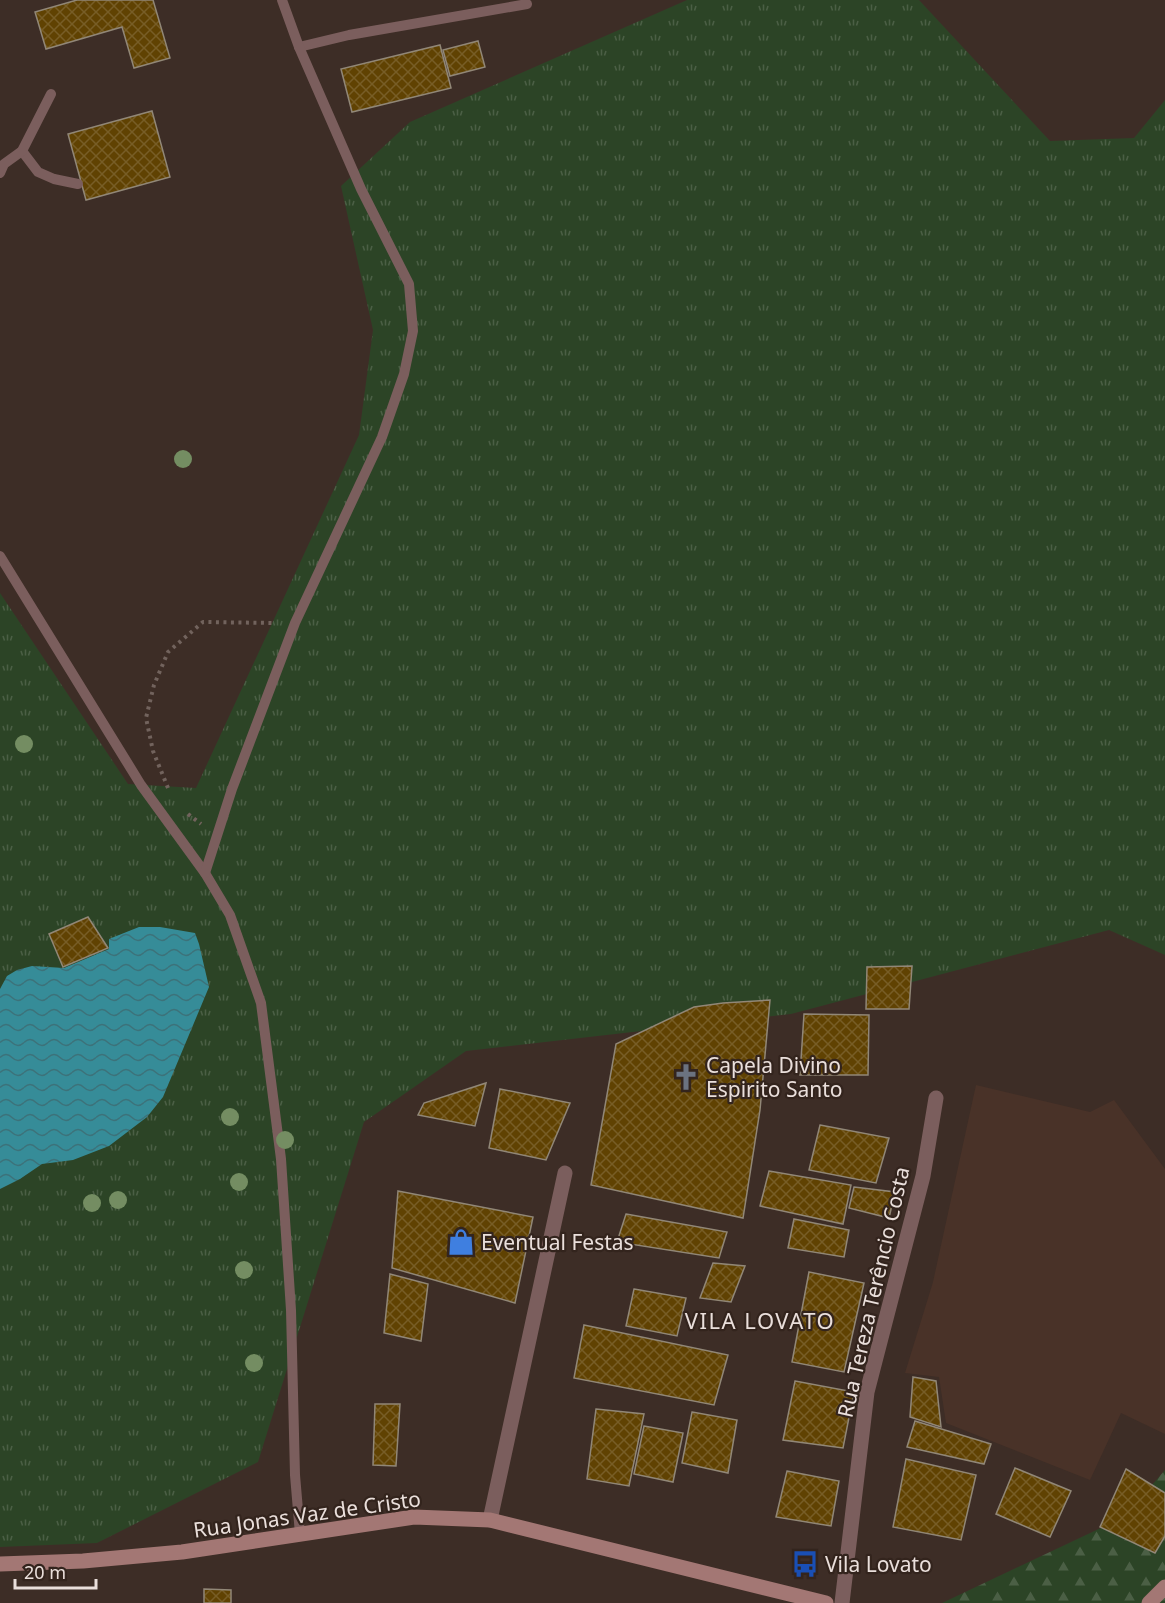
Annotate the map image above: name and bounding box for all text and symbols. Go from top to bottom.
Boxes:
place label: Capela Divino Espirito Santo [706,1051,842,1103]
church icon: Capela Divino Espirito Santo [671,1062,701,1092]
street label: Rua Tereza Terêncio Costa [831,1164,915,1420]
shop icon: Eventual Festas [446,1227,476,1257]
place label: Eventual Festas [481,1228,634,1256]
district label: VILA LOVATO [685,1305,835,1335]
street label: Rua Jonas Vaz de Cristo [192,1484,422,1544]
bus stop icon: Vila Lovato [790,1549,820,1579]
place label: Vila Lovato [825,1550,932,1578]
scale bar [15,1552,96,1590]
text: 20 m [24,1560,66,1584]

